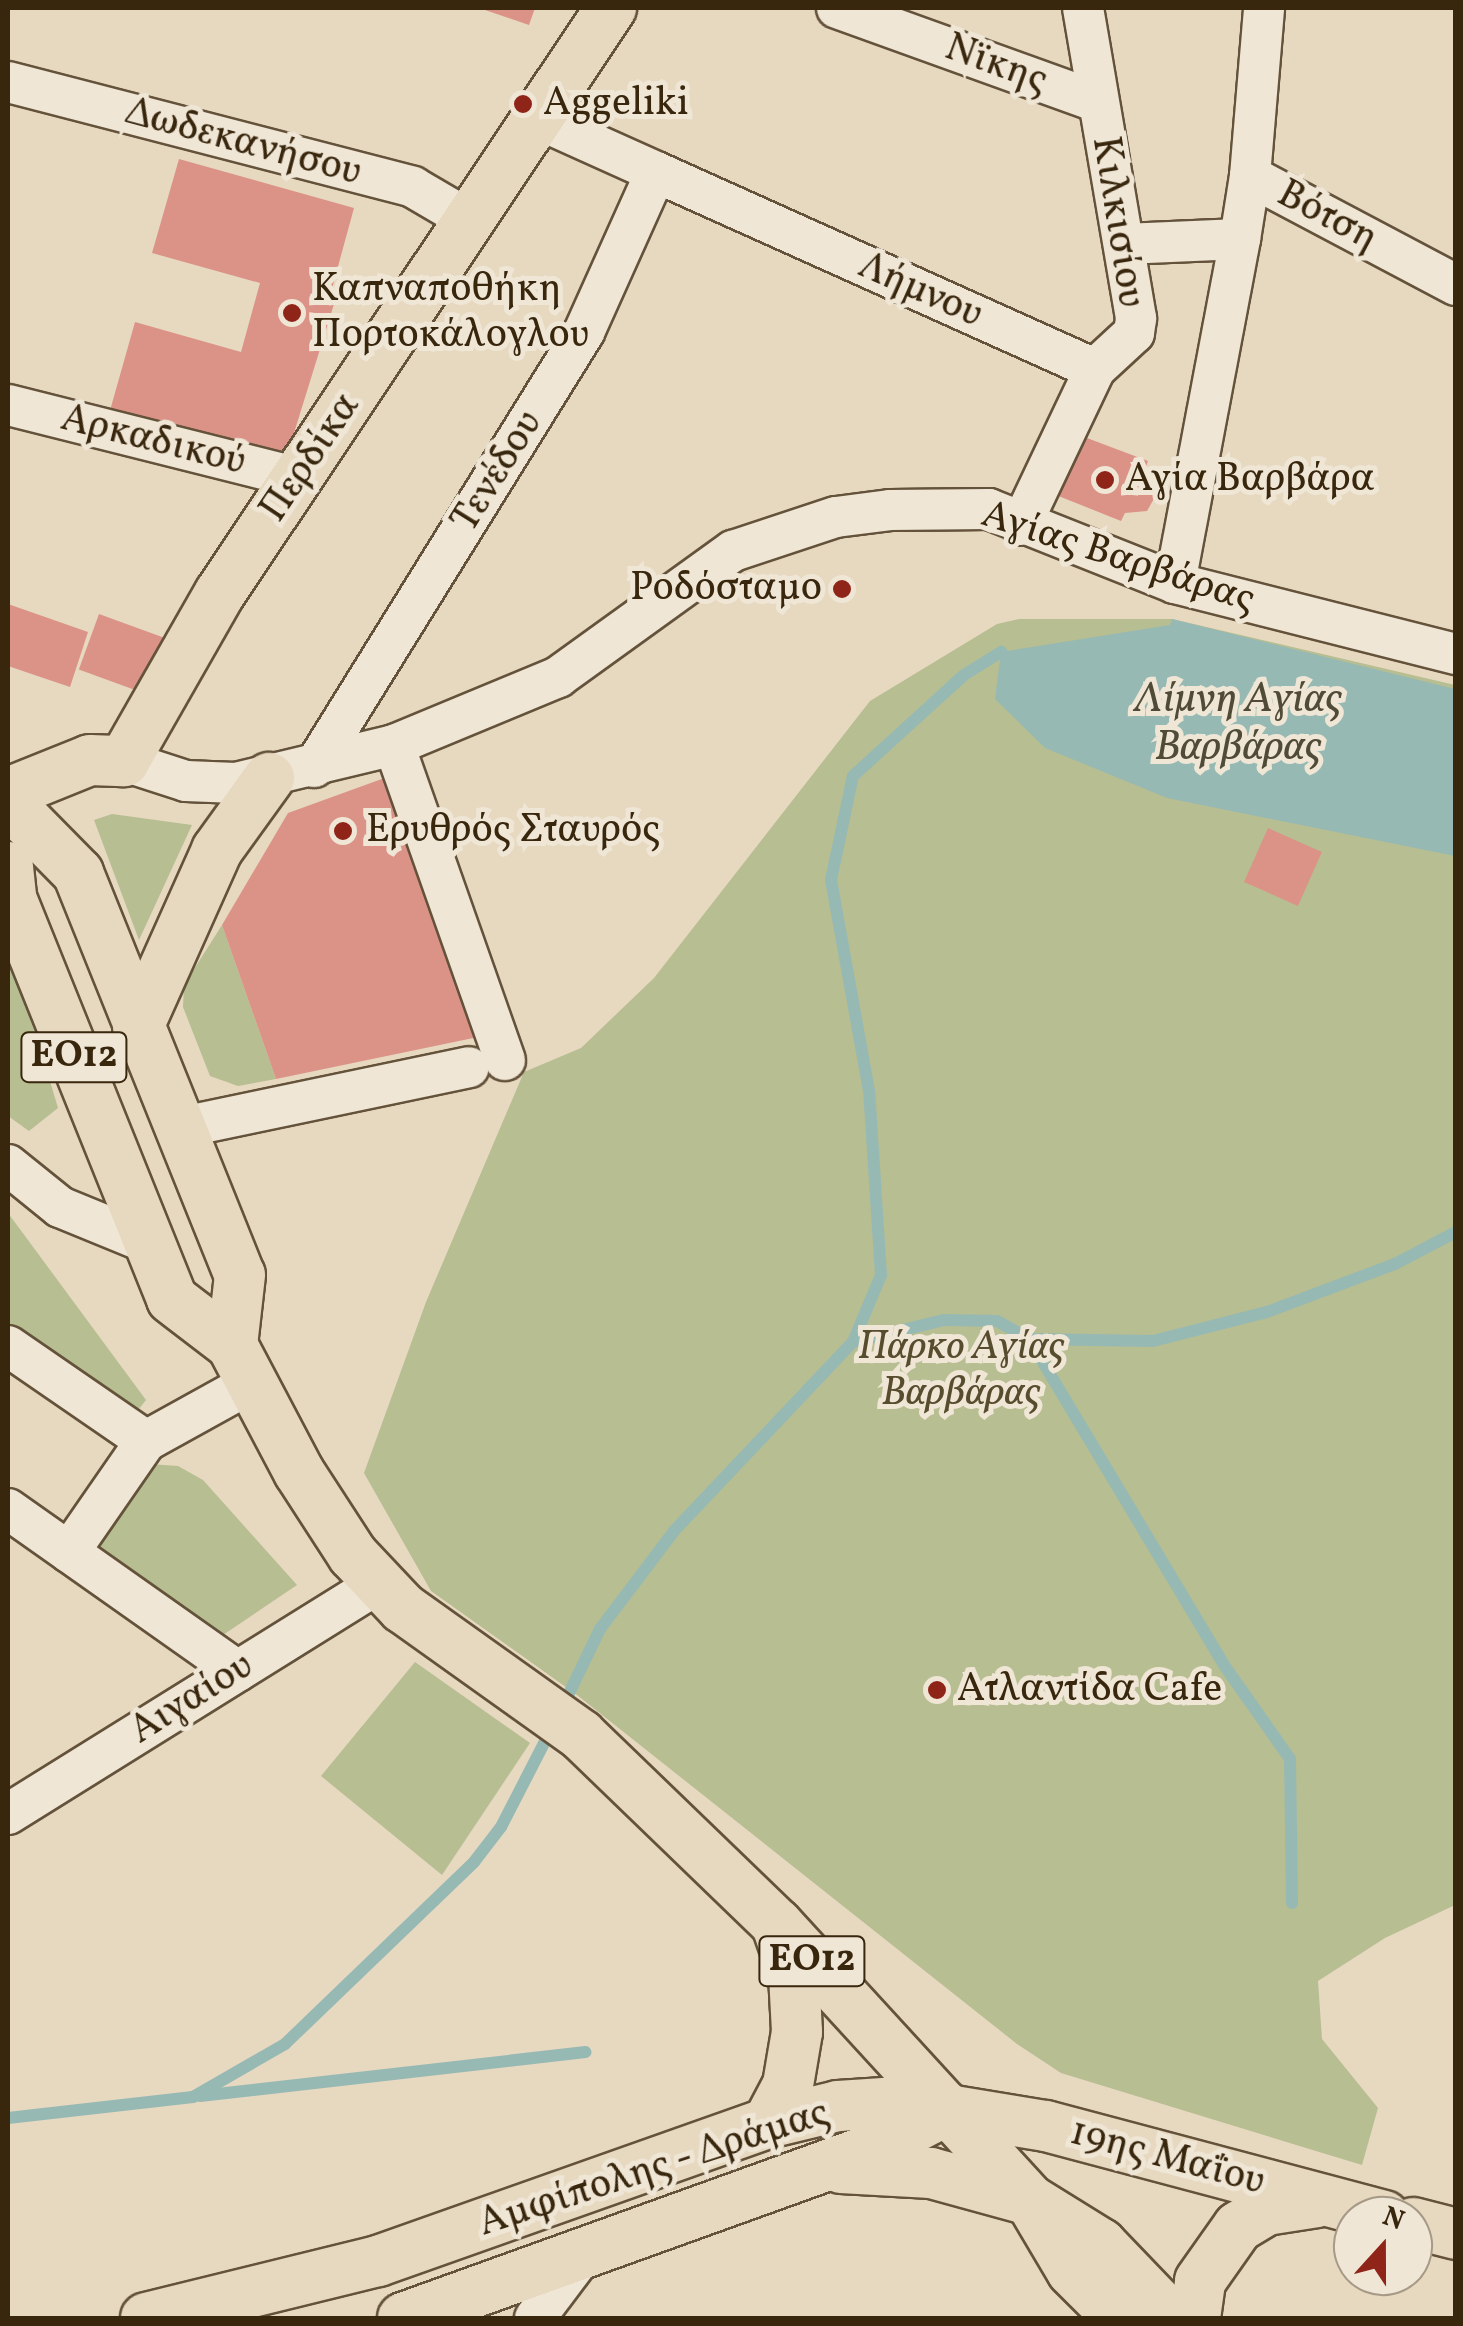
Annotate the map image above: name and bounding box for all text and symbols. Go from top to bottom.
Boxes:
street label: Νϊκης [938,24,1054,106]
place label: Aggeliki [543,80,689,128]
street label: Δωδεκανήσου [120,88,366,198]
marker: Aggeliki [512,93,534,115]
street label: Κιλκισίου [1080,133,1154,311]
street label: Βότση [1269,171,1385,263]
street label: Λήμνου [851,243,989,339]
place label: Καπναποθήκη Πορτοκάλογλου [312,266,589,360]
marker: Καπναποθήκη Πορτοκάλογλου [281,302,303,324]
street label: Περδίκα [251,384,371,532]
street label: Αρκαδικού [56,395,250,487]
street label: Τενέδου [442,402,554,542]
place label: Αγία Βαρβάρα [1125,456,1375,504]
marker: Αγία Βαρβάρα [1094,469,1116,491]
street label: Αγίας Βαρβάρας [975,491,1261,625]
place label: Ροδόσταμο [630,565,822,613]
marker: Ροδόσταμο [831,578,853,600]
water label: Λίμνη Αγίας Βαρβάρας [1134,676,1342,774]
place label: Ερυθρός Σταυρός [366,807,660,855]
marker: Ερυθρός Σταυρός [330,818,356,844]
road number: ΕΟ12 [19,1024,129,1090]
park label: Πάρκο Αγίας Βαρβάρας [858,1324,1064,1418]
street label: Αιγαίου [121,1642,263,1756]
place label: Ατλαντίδα Cafe [957,1666,1222,1714]
marker: Ατλαντίδα Cafe [926,1679,948,1701]
road number: ΕΟ12 [757,1928,867,1994]
street label: Αμφίπολης - Δράμας [472,2089,836,2249]
street label: 19ης Μαΐου [1064,2109,1270,2207]
north arrow [1333,2196,1433,2296]
text: N [1377,2198,1410,2241]

